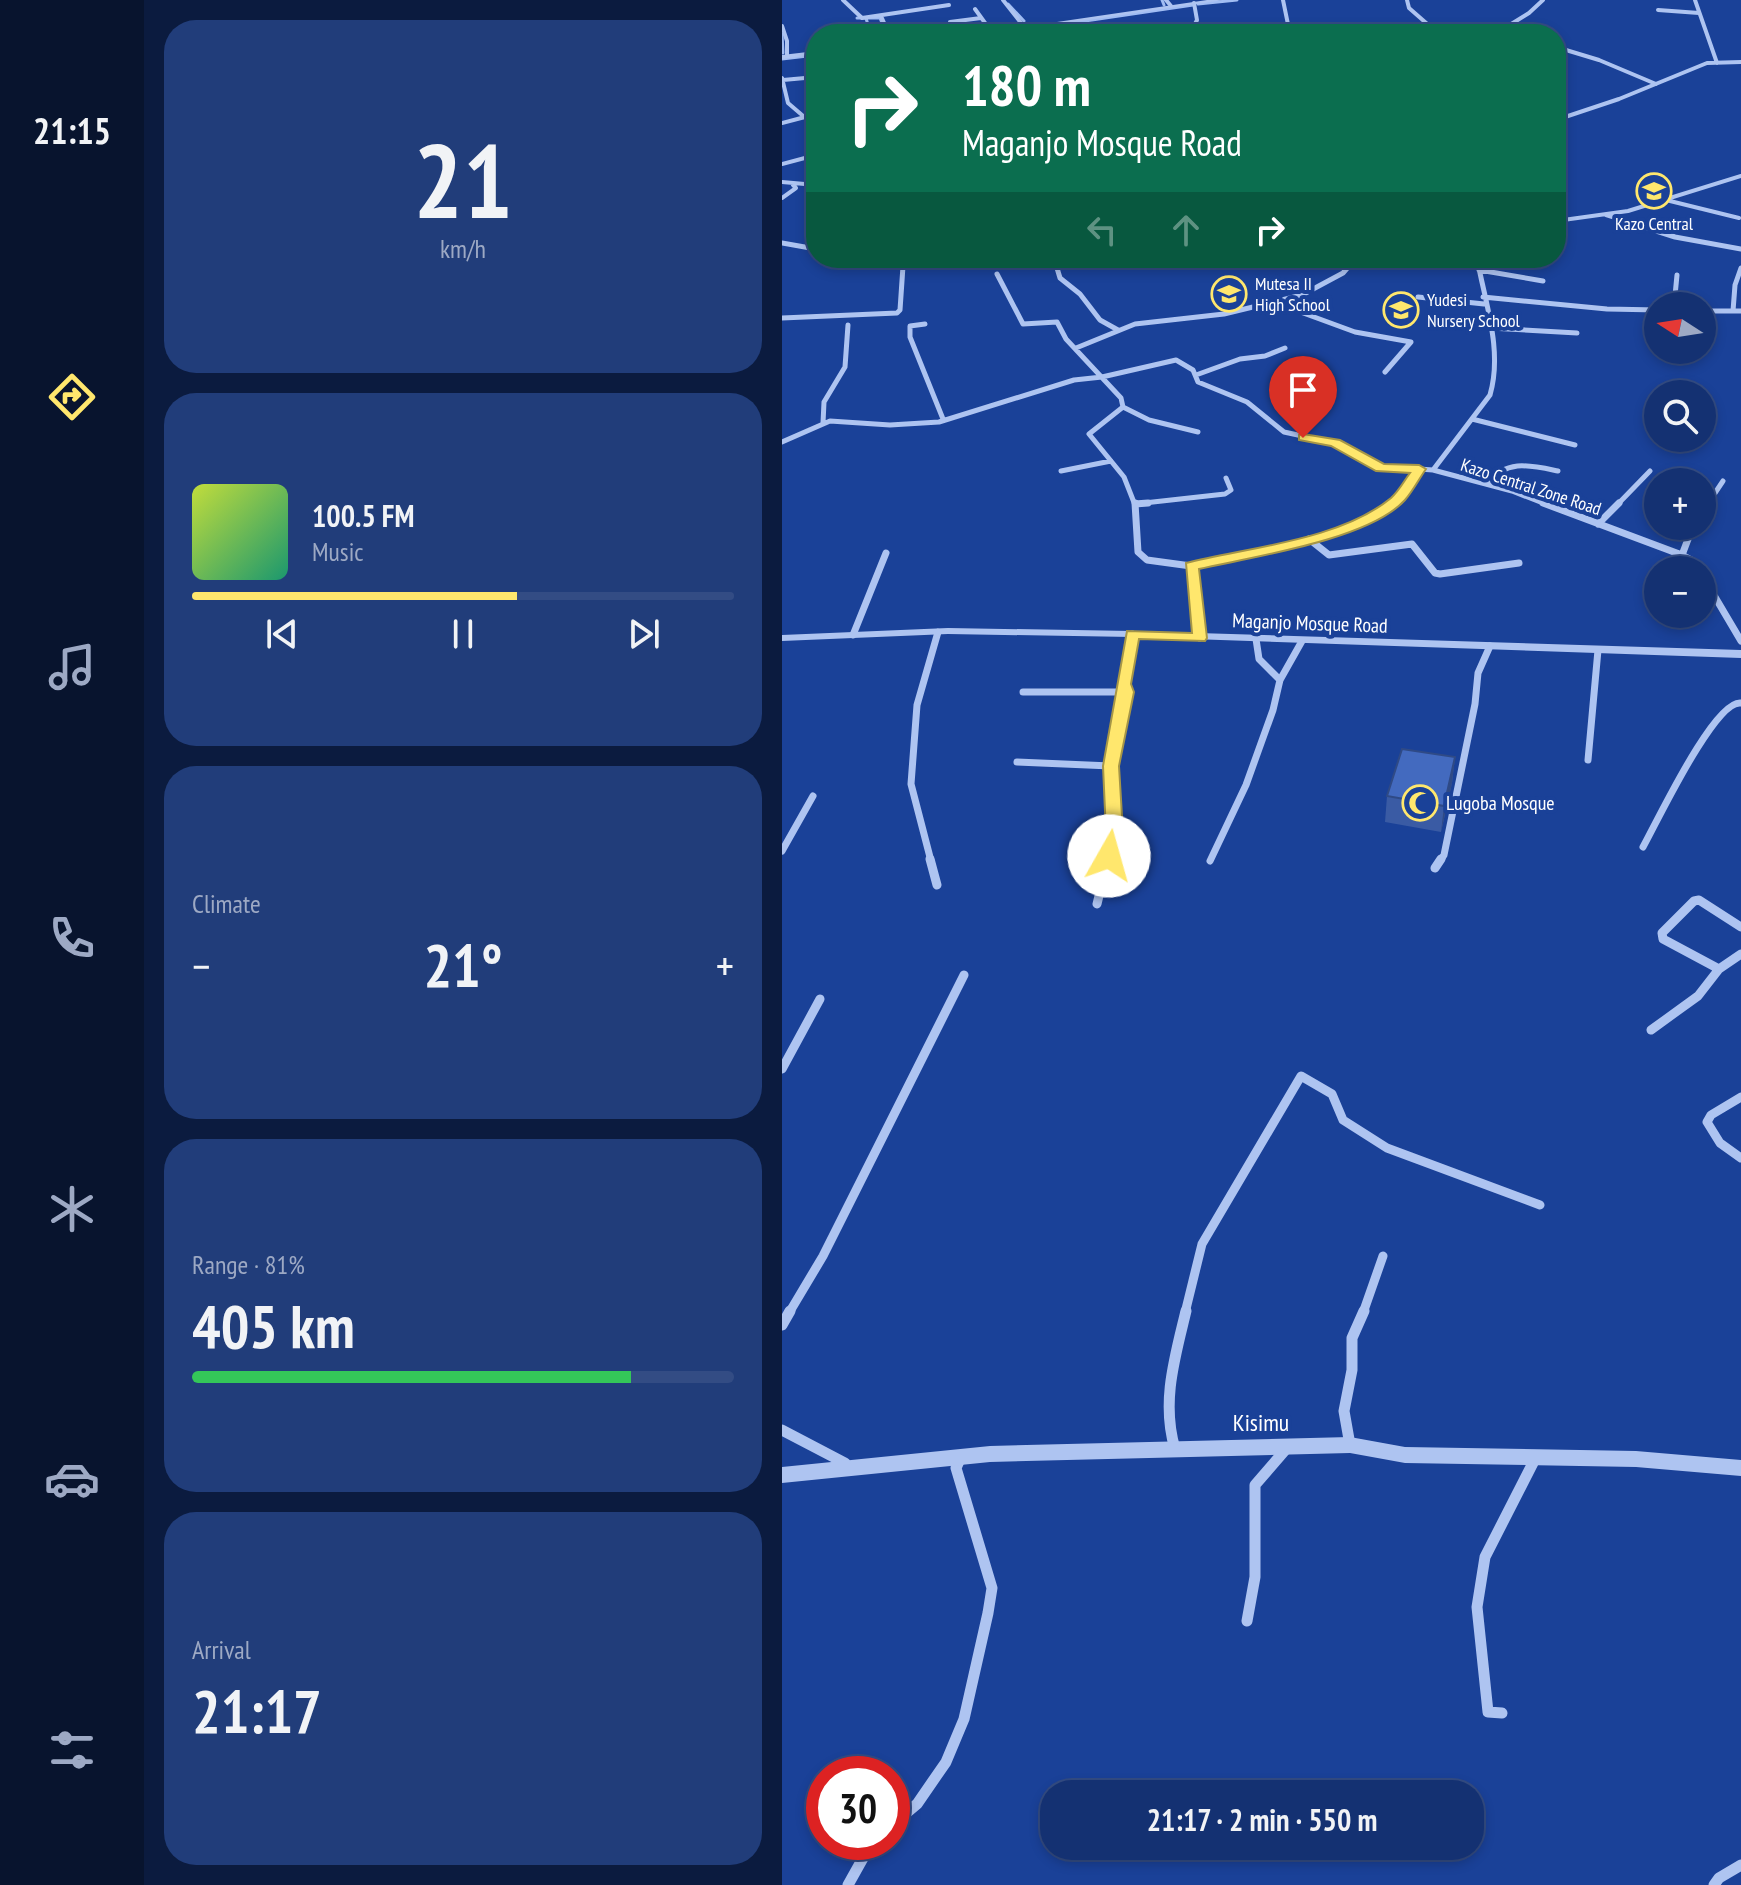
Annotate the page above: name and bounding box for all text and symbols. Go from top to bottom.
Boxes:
text: 180 m [962,49,1091,121]
icon: right [830,56,934,160]
text: 21:15 [33,107,111,154]
text: 21 [413,112,513,247]
text: Maganjo Mosque Road [962,119,1242,166]
school or university icon: Kazo Central [1635,172,1673,210]
icon: left [1080,208,1124,252]
icon: ahead [1164,208,1208,252]
icon: right [1248,208,1292,252]
place label: Kazo Central [1615,212,1694,235]
text: km/h [440,232,486,265]
place label: Mutesa II High School [1255,272,1331,316]
school or university icon: Mutesa II High School [1210,275,1248,313]
place label: Yudesi Nursery School [1427,288,1521,332]
school or university icon: Yudesi Nursery School [1382,291,1420,329]
north arrow [1644,292,1716,364]
map controls [1644,292,1716,628]
pin [1269,356,1337,438]
icon: arrive [1281,368,1325,412]
icon: directions [44,369,100,425]
button: search [1644,380,1716,452]
street label: Kazo Central Zone Road [1458,453,1604,520]
button: + [1644,468,1716,540]
text: 100.5 FM [312,496,414,535]
text: Music [312,535,364,568]
button: − [1644,556,1716,628]
street label: Maganjo Mosque Road [1232,607,1388,639]
icon: previous [260,612,304,656]
icon: pause [441,612,485,656]
icon: next [622,612,666,656]
icon: music [44,639,100,695]
mosque icon: Lugoba Mosque [1401,784,1439,822]
place label: Lugoba Mosque [1446,790,1555,816]
position arrow [1067,814,1151,898]
text: Climate [192,887,261,920]
icon: phone [44,910,100,966]
text: 21° [423,926,503,1004]
text: − [192,937,210,994]
text: + [716,937,734,994]
icon: climate [44,1181,100,1237]
text: Range · 81% [192,1248,305,1281]
text: 405 km [192,1287,355,1365]
street label: Kisimu [1233,1407,1289,1438]
icon: car [44,1451,100,1507]
text: Arrival [192,1633,251,1666]
text: 21:17 [192,1672,322,1750]
icon: filters [44,1722,100,1778]
speed limit sign: 30 [806,1756,910,1860]
text: 21:17 · 2 min · 550 m [1147,1800,1377,1839]

